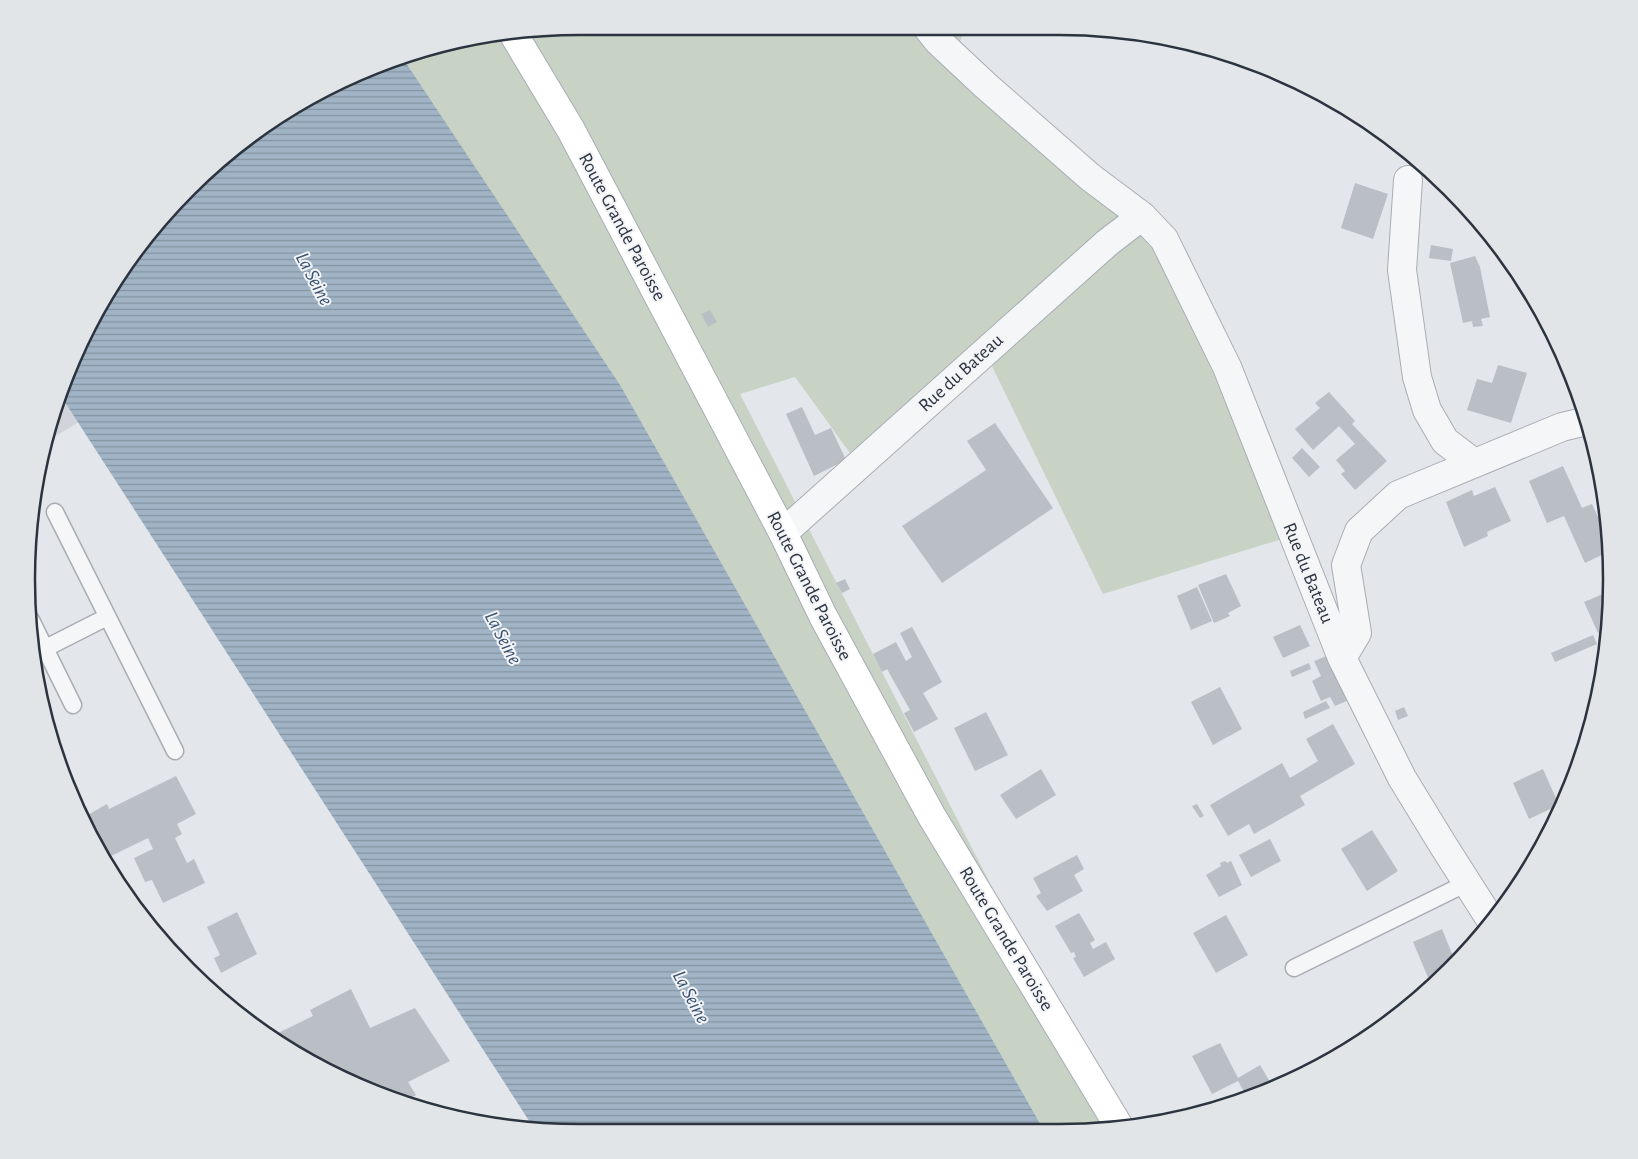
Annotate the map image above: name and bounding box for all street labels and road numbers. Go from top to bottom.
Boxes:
street label: Route Grande Paroisse [575,150,669,304]
street label: Rue du Bateau [915,330,1007,416]
street label: Route Grande Paroisse [763,508,855,664]
street label: Rue du Bateau [1279,520,1337,626]
street label: Route Grande Paroisse [955,864,1057,1014]

